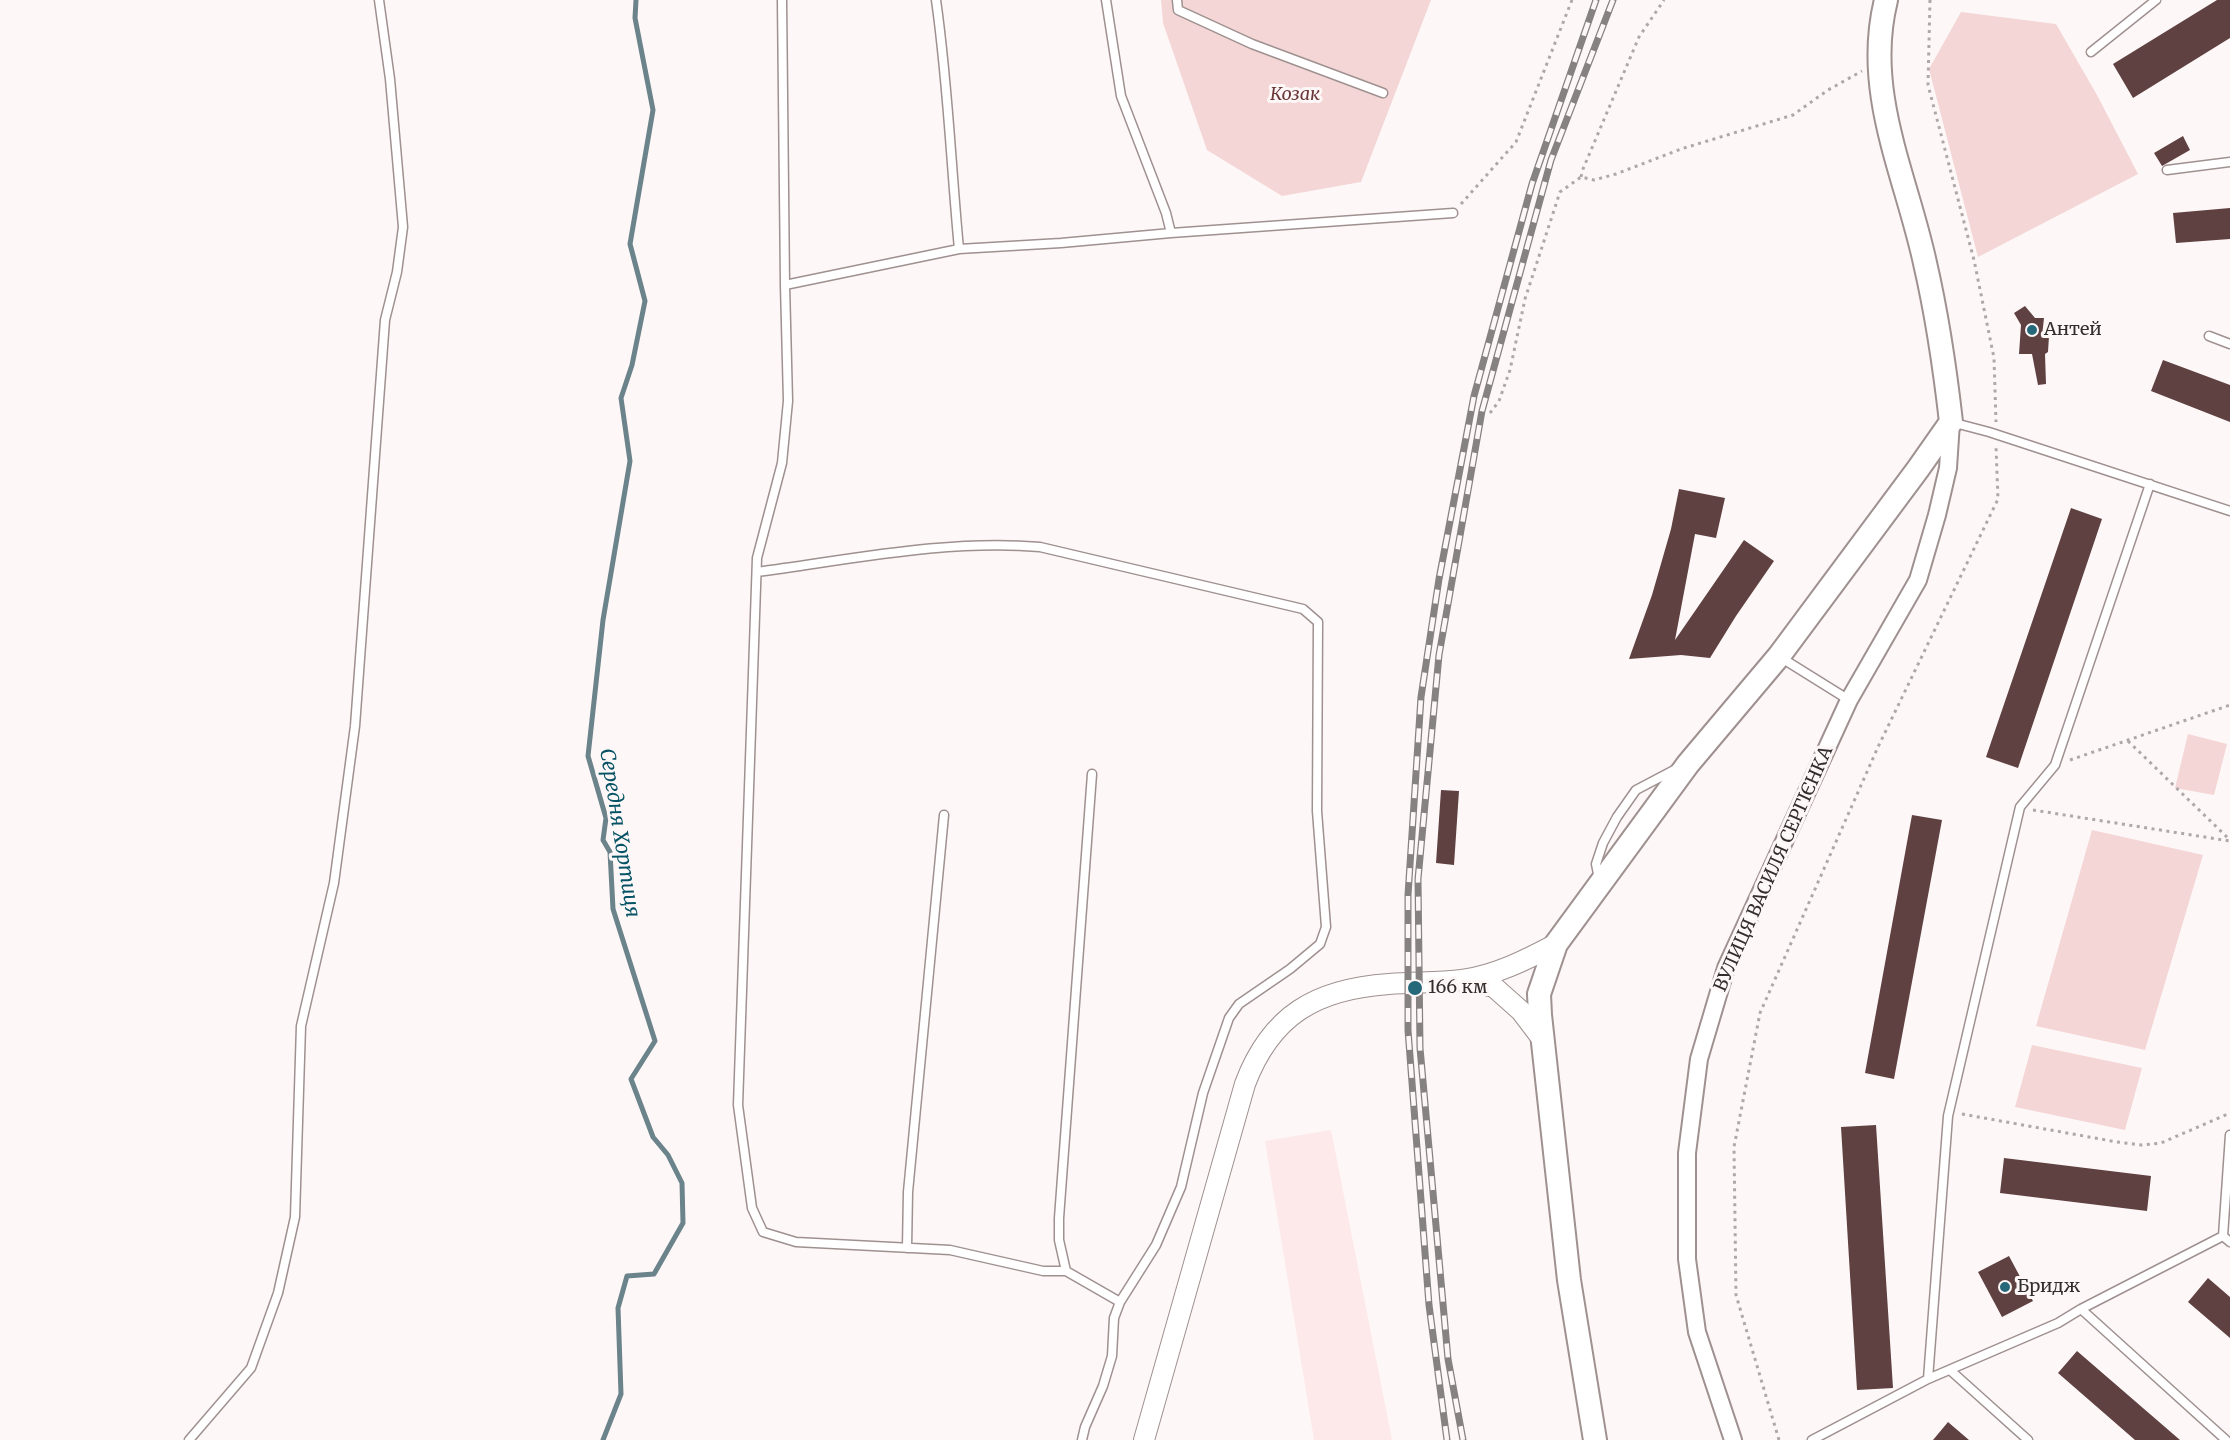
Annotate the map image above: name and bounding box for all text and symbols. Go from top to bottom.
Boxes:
park label: Козак [1270,84,1320,106]
place label: Антей [2044,319,2102,341]
marker: Антей [2025,323,2039,337]
street label: ВУЛИЦЯ ВАСИЛЯ СЕРГІЄНКА [1710,743,1838,995]
water label: Середня Хортиця [594,747,644,919]
place label: 166 км [1428,977,1487,999]
marker: 166 км [1406,979,1424,997]
place label: Бридж [2017,1276,2080,1298]
marker: Бридж [1998,1280,2012,1294]

